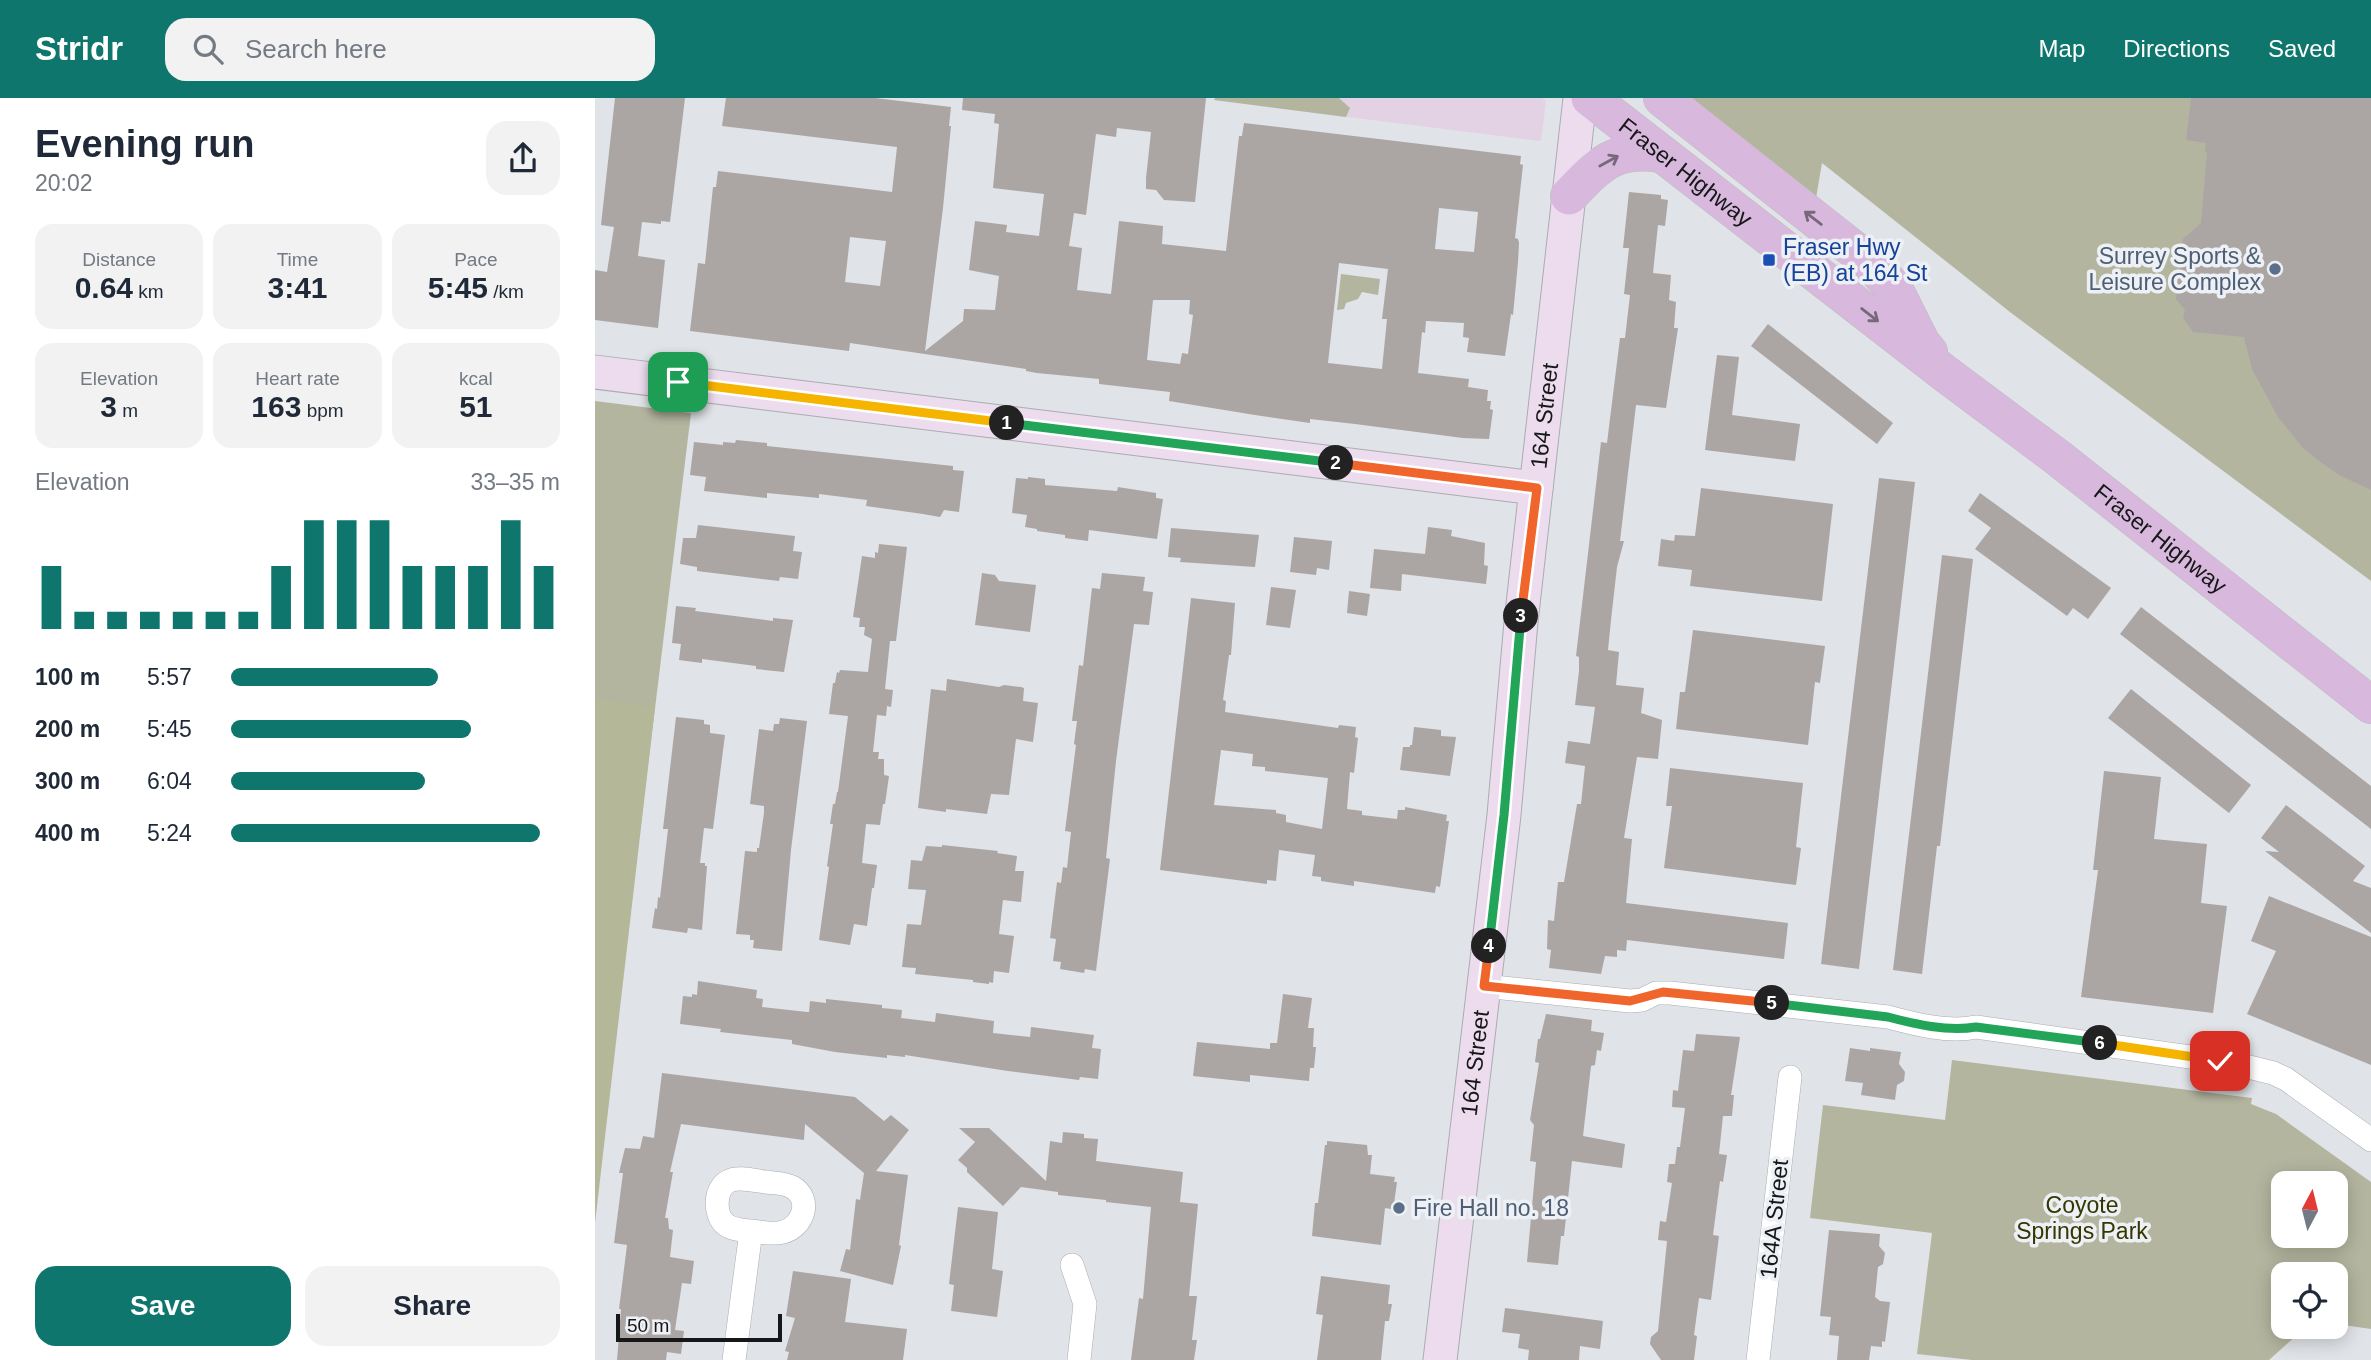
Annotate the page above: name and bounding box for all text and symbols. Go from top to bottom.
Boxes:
search box [165,18,655,81]
text: Stridr [35,30,123,67]
icon: search [189,30,227,68]
text: Search here [245,34,387,64]
text: Map [2039,35,2085,62]
text: Directions [2123,35,2230,62]
text: Saved [2268,35,2336,62]
street label: Fraser Highway [1614,113,1758,232]
button: share [486,121,560,195]
text: Evening run [35,123,255,165]
one-way arrow [1599,154,1619,168]
text: 20:02 [35,170,93,196]
one-way arrow [1805,210,1823,225]
place label: Fraser Hwy (EB) at 164 St [1783,234,1928,286]
place label: Surrey Sports & Leisure Complex [2088,243,2261,295]
text: Distance [82,249,156,270]
text: Time [277,249,318,270]
text: Pace [454,249,497,270]
marker: Fraser Hwy (EB) at 164 St [1761,252,1777,268]
marker: Surrey Sports & Leisure Complex [2267,261,2283,277]
text: 0.64 [75,271,133,304]
text: 3:41 [267,271,328,304]
text: 5:45 [428,271,488,304]
text: km [133,281,164,302]
text: /km [488,281,524,302]
one-way arrow [1860,308,1879,323]
pin [648,352,708,412]
street label: 164 Street [1525,361,1563,470]
icon: arrive [659,363,697,401]
text: Elevation [80,368,158,389]
text: Heart rate [255,368,340,389]
text: kcal [459,368,493,389]
text: 3 [100,390,117,423]
text: 163 [251,390,301,423]
text: 51 [459,390,493,423]
text: m [117,400,138,421]
text: bpm [301,400,344,421]
pin: 1 [989,406,1025,440]
text: 1 [1001,412,1012,433]
pin: 2 [1319,446,1353,480]
text: 2 [1330,452,1341,473]
text: Elevation [35,469,130,495]
text: 33–35 m [470,469,560,495]
street label: Fraser Highway [2089,479,2232,599]
pin: 3 [1503,598,1539,634]
text: 3 [1515,605,1526,626]
text: 100 m [35,664,100,690]
text: 5:57 [147,664,192,690]
text: 200 m [35,716,100,742]
text: 5:45 [147,716,192,742]
text: 300 m [35,768,100,794]
text: 6:04 [147,768,192,794]
text: 400 m [35,820,100,846]
text: 5:24 [147,820,192,846]
pin: 4 [1471,928,1507,964]
text: 4 [1483,935,1494,956]
pin: 5 [1755,986,1789,1020]
text: 5 [1766,992,1777,1013]
street label: 164 Street [1456,1008,1494,1117]
pin: 6 [2083,1026,2117,1060]
pin [2190,1031,2250,1091]
text: 6 [2094,1032,2105,1053]
icon: check [2201,1042,2239,1080]
street label: 164A Street [1755,1157,1793,1280]
north arrow [2271,1171,2349,1248]
map controls [2271,1171,2348,1339]
park label: Coyote Springs Park [2016,1192,2148,1244]
place label: Fire Hall no. 18 [1413,1195,1569,1221]
marker: Fire Hall no. 18 [1391,1200,1407,1216]
button: locate [2271,1262,2348,1339]
button: Save [35,1266,291,1346]
button: Share [305,1266,560,1346]
scale bar [616,1311,782,1343]
text: 50 m [627,1315,669,1336]

